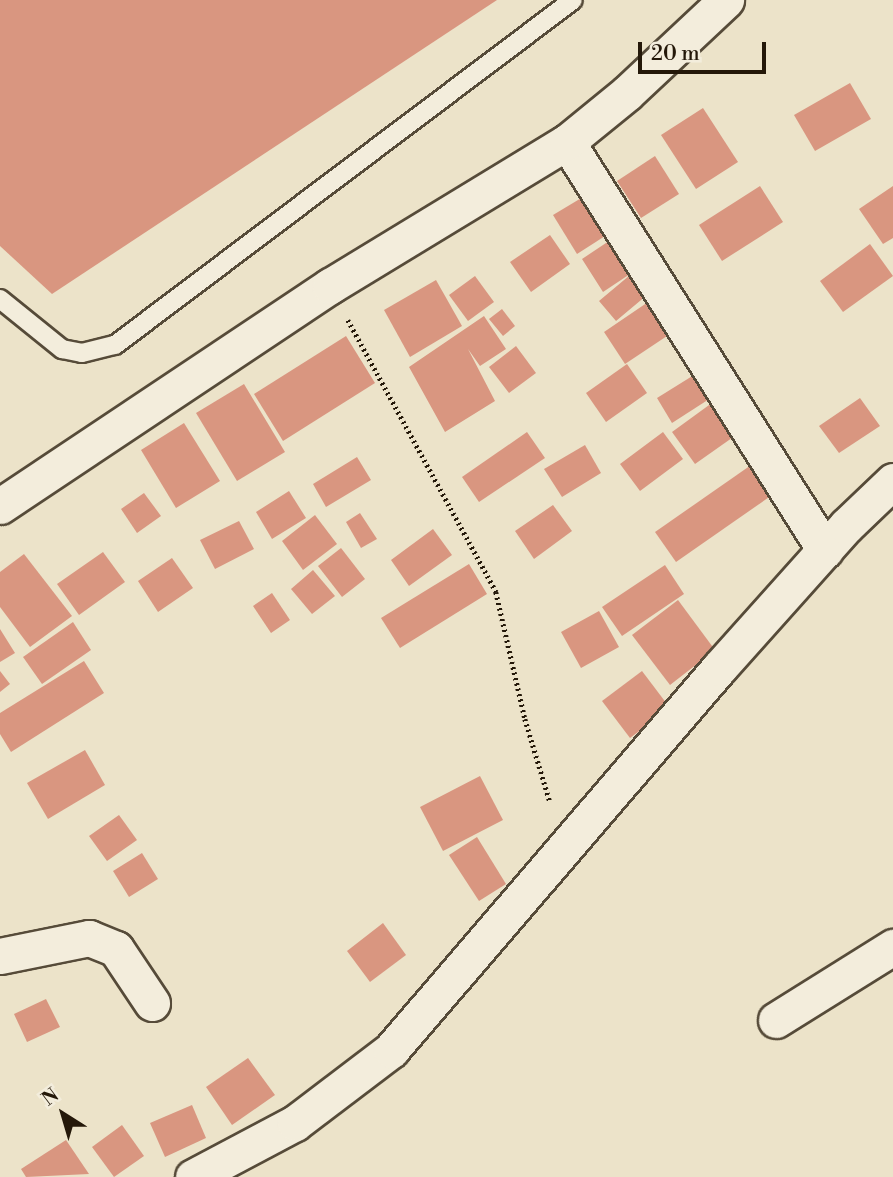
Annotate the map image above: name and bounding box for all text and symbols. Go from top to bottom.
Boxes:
scale bar [641,28,769,72]
text: 20 m [651,41,700,67]
north arrow [28,1079,98,1149]
text: N [37,1083,64,1111]

